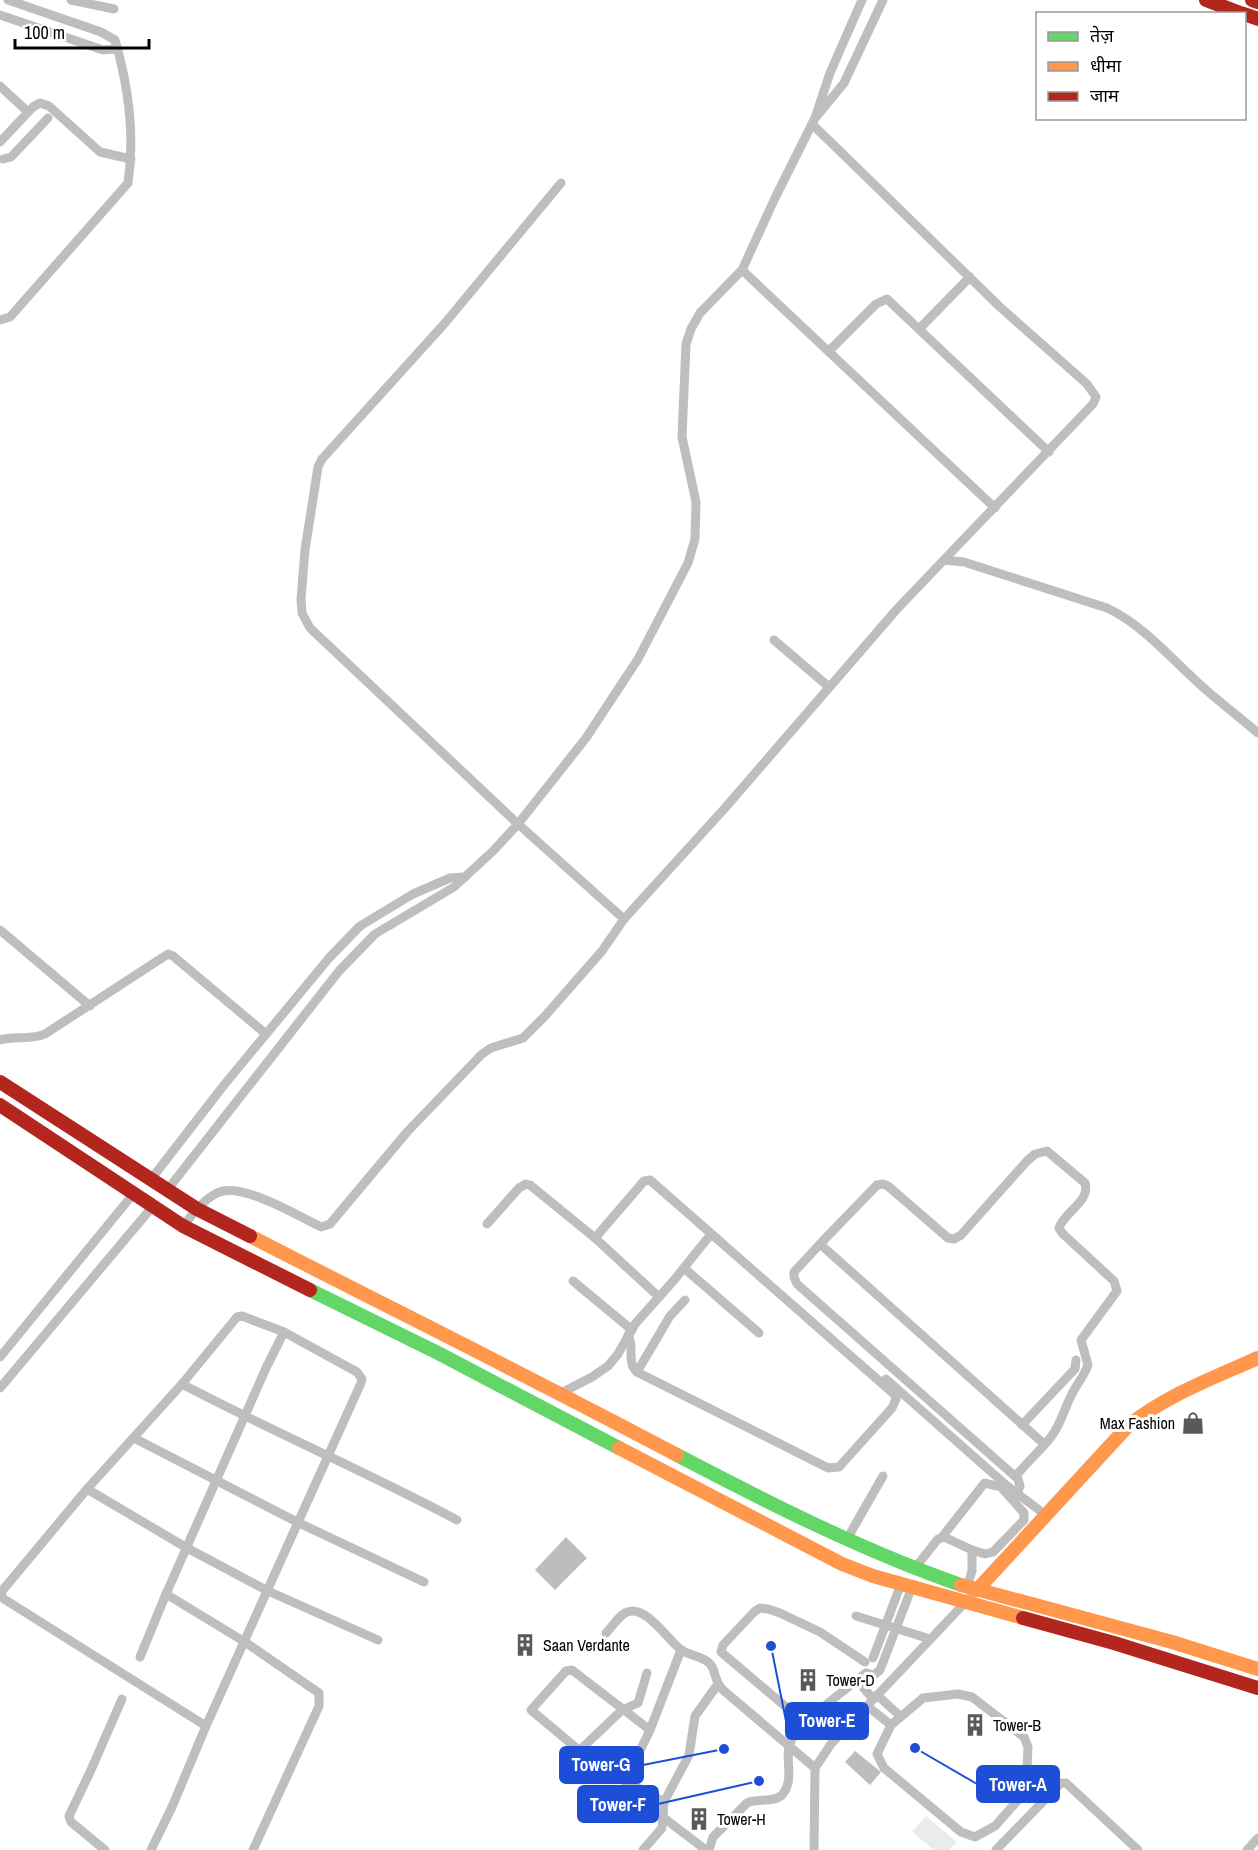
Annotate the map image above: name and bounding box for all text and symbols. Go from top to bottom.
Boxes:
scale bar [15,12,148,50]
legend [1036,12,1246,120]
text: 100 m [24,20,65,45]
text: तेज़ [1090,23,1114,48]
text: धीमा [1090,53,1121,78]
text: जाम [1090,83,1120,108]
shop icon: Max Fashion [1180,1410,1206,1436]
place label: Max Fashion [1100,1412,1175,1434]
building icon: Saan Verdante [512,1632,538,1658]
place label: Saan Verdante [543,1634,630,1656]
building icon: Tower-D [795,1667,821,1693]
place label: Tower-D [826,1669,875,1691]
callout: Tower-E [786,1703,868,1739]
text: Tower-E [798,1708,856,1733]
building icon: Tower-B [962,1712,988,1738]
place label: Tower-B [993,1714,1041,1736]
callout: Tower-G [560,1747,643,1783]
text: Tower-G [572,1752,630,1777]
callout: Tower-A [977,1766,1059,1802]
text: Tower-A [989,1772,1047,1797]
callout: Tower-F [578,1786,658,1822]
text: Tower-F [590,1792,646,1817]
building icon: Tower-H [686,1806,712,1832]
place label: Tower-H [717,1808,766,1830]

